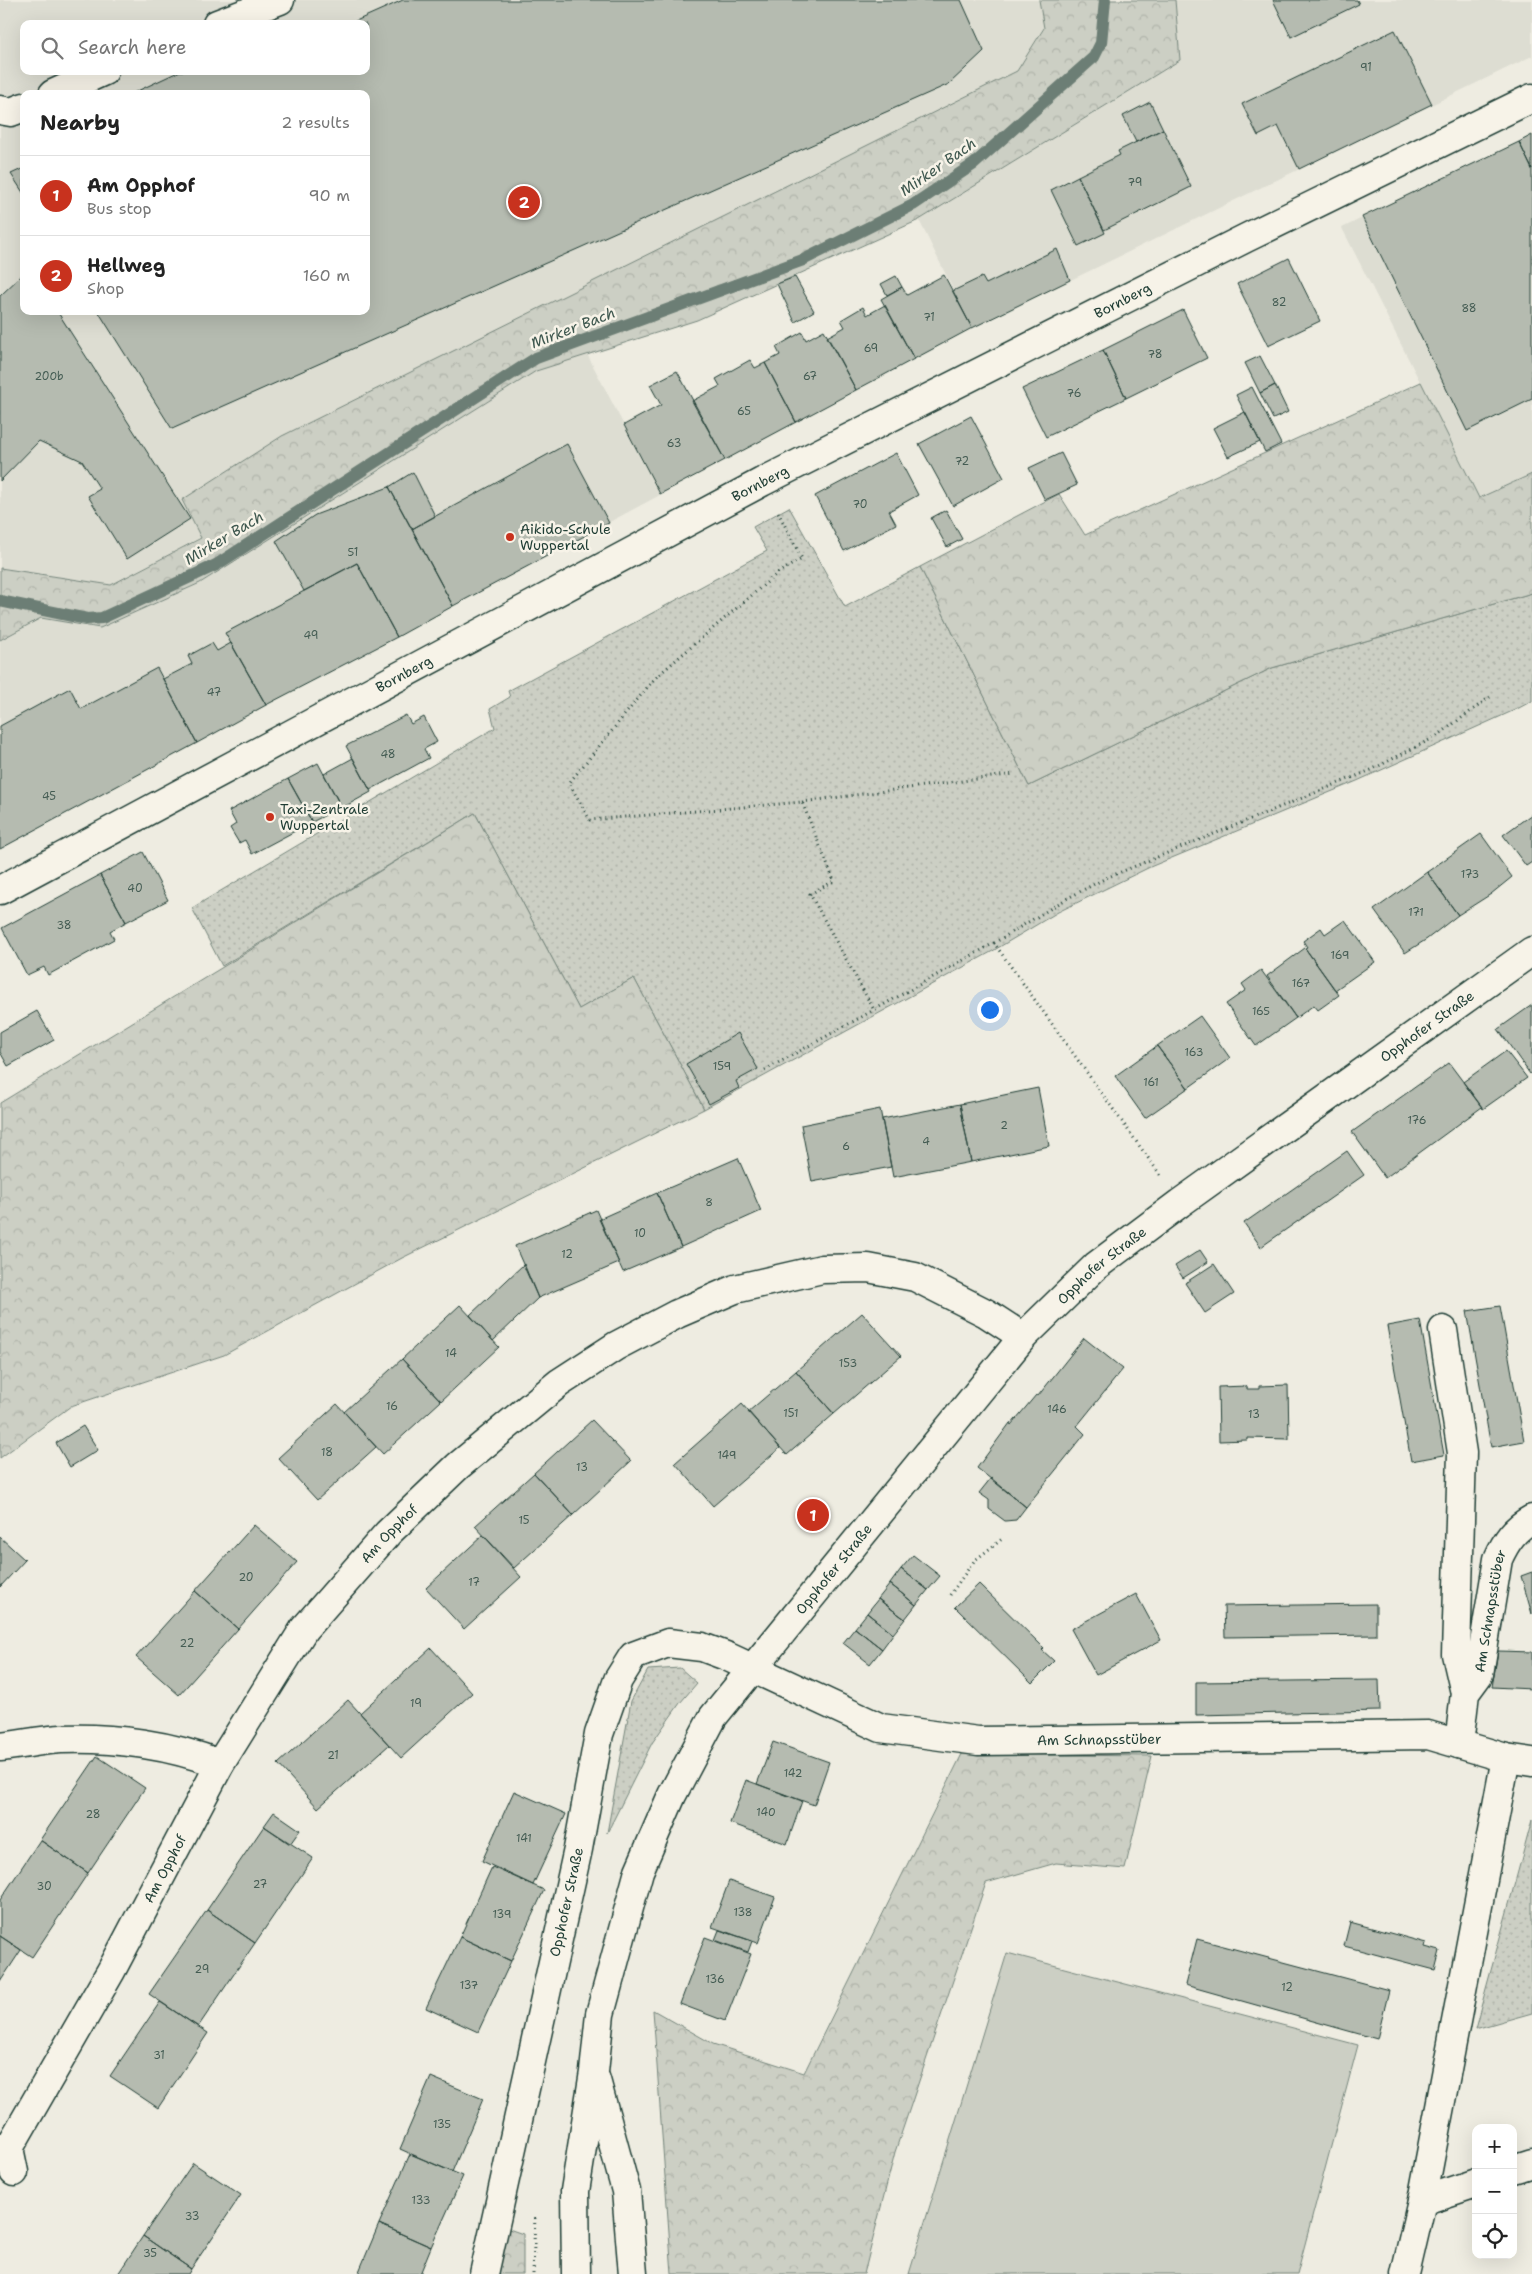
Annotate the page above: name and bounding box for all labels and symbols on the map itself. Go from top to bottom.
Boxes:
house number: 91 [1360,60,1372,75]
water label: Mirker Bach [896,133,980,201]
house number: 79 [1128,175,1143,190]
pin: 2 [508,183,540,221]
street label: Bornberg [1091,278,1154,322]
house number: 82 [1272,295,1286,310]
house number: 88 [1461,301,1477,316]
water label: Mirker Bach [528,303,618,353]
house number: 71 [923,310,935,325]
house number: 69 [864,341,878,356]
house number: 78 [1148,347,1162,362]
house number: 200b [34,369,64,384]
house number: 67 [803,369,817,384]
house number: 76 [1067,386,1081,401]
house number: 65 [737,404,751,419]
house number: 63 [667,436,681,451]
house number: 72 [955,454,969,469]
street label: Bornberg [728,461,791,506]
house number: 70 [852,497,868,512]
water label: Mirker Bach [181,507,267,569]
place label: Aikido-Schule Wuppertal [520,520,611,554]
marker: Aikido-Schule Wuppertal [504,531,516,543]
house number: 51 [348,545,358,560]
house number: 49 [304,628,318,643]
street label: Bornberg [372,651,435,696]
house number: 47 [207,685,222,700]
house number: 48 [380,747,396,762]
house number: 45 [42,789,56,804]
place label: Taxi-Zentrale Wuppertal [280,800,369,834]
marker: Taxi-Zentrale Wuppertal [264,811,276,823]
house number: 173 [1461,867,1479,882]
house number: 40 [127,881,143,896]
house number: 171 [1408,905,1424,920]
house number: 38 [56,918,72,933]
house number: 169 [1331,948,1349,963]
house number: 167 [1292,976,1310,991]
street label: Opphofer Straße [1376,986,1478,1066]
your location [977,997,1003,1023]
house number: 165 [1252,1004,1270,1019]
house number: 163 [1185,1045,1203,1060]
house number: 159 [713,1059,731,1074]
house number: 161 [1143,1075,1159,1090]
house number: 176 [1408,1113,1426,1128]
house number: 2 [1000,1118,1008,1133]
house number: 4 [922,1134,930,1149]
house number: 6 [842,1139,850,1154]
house number: 8 [705,1195,713,1210]
street label: Opphofer Straße [1053,1222,1150,1308]
house number: 10 [634,1226,646,1241]
house number: 12 [561,1247,573,1262]
house number: 14 [445,1346,457,1361]
house number: 153 [839,1356,857,1371]
house number: 16 [386,1399,398,1414]
house number: 146 [1047,1402,1067,1417]
house number: 151 [783,1406,799,1421]
house number: 13 [1248,1407,1260,1422]
house number: 18 [321,1445,333,1460]
house number: 149 [717,1448,737,1463]
house number: 13 [576,1460,588,1475]
pin: 1 [797,1496,829,1534]
street label: Am Opphof [357,1500,422,1567]
house number: 15 [518,1513,530,1528]
street label: Opphofer Straße [791,1520,876,1618]
street label: Am Schnapsstüber [1470,1546,1511,1674]
house number: 20 [238,1570,254,1585]
house number: 17 [468,1575,480,1590]
house number: 22 [180,1636,194,1651]
house number: 19 [410,1696,422,1711]
street label: Am Schnapsstüber [1037,1730,1162,1749]
house number: 21 [327,1748,339,1763]
house number: 142 [784,1766,802,1781]
house number: 140 [756,1805,776,1820]
house number: 28 [85,1807,101,1822]
street label: Am Opphof [139,1831,191,1906]
house number: 141 [516,1831,532,1846]
street label: Opphofer Straße [545,1846,587,1958]
house number: 27 [253,1877,268,1892]
house number: 30 [36,1879,52,1894]
house number: 138 [733,1905,753,1920]
house number: 139 [493,1907,511,1922]
house number: 29 [195,1962,209,1977]
house number: 136 [705,1972,725,1987]
house number: 137 [460,1978,479,1993]
house number: 12 [1281,1980,1293,1995]
house number: 31 [153,2048,165,2063]
house number: 135 [433,2117,451,2132]
house number: 133 [412,2193,430,2208]
house number: 33 [185,2209,199,2224]
house number: 35 [143,2246,157,2261]

